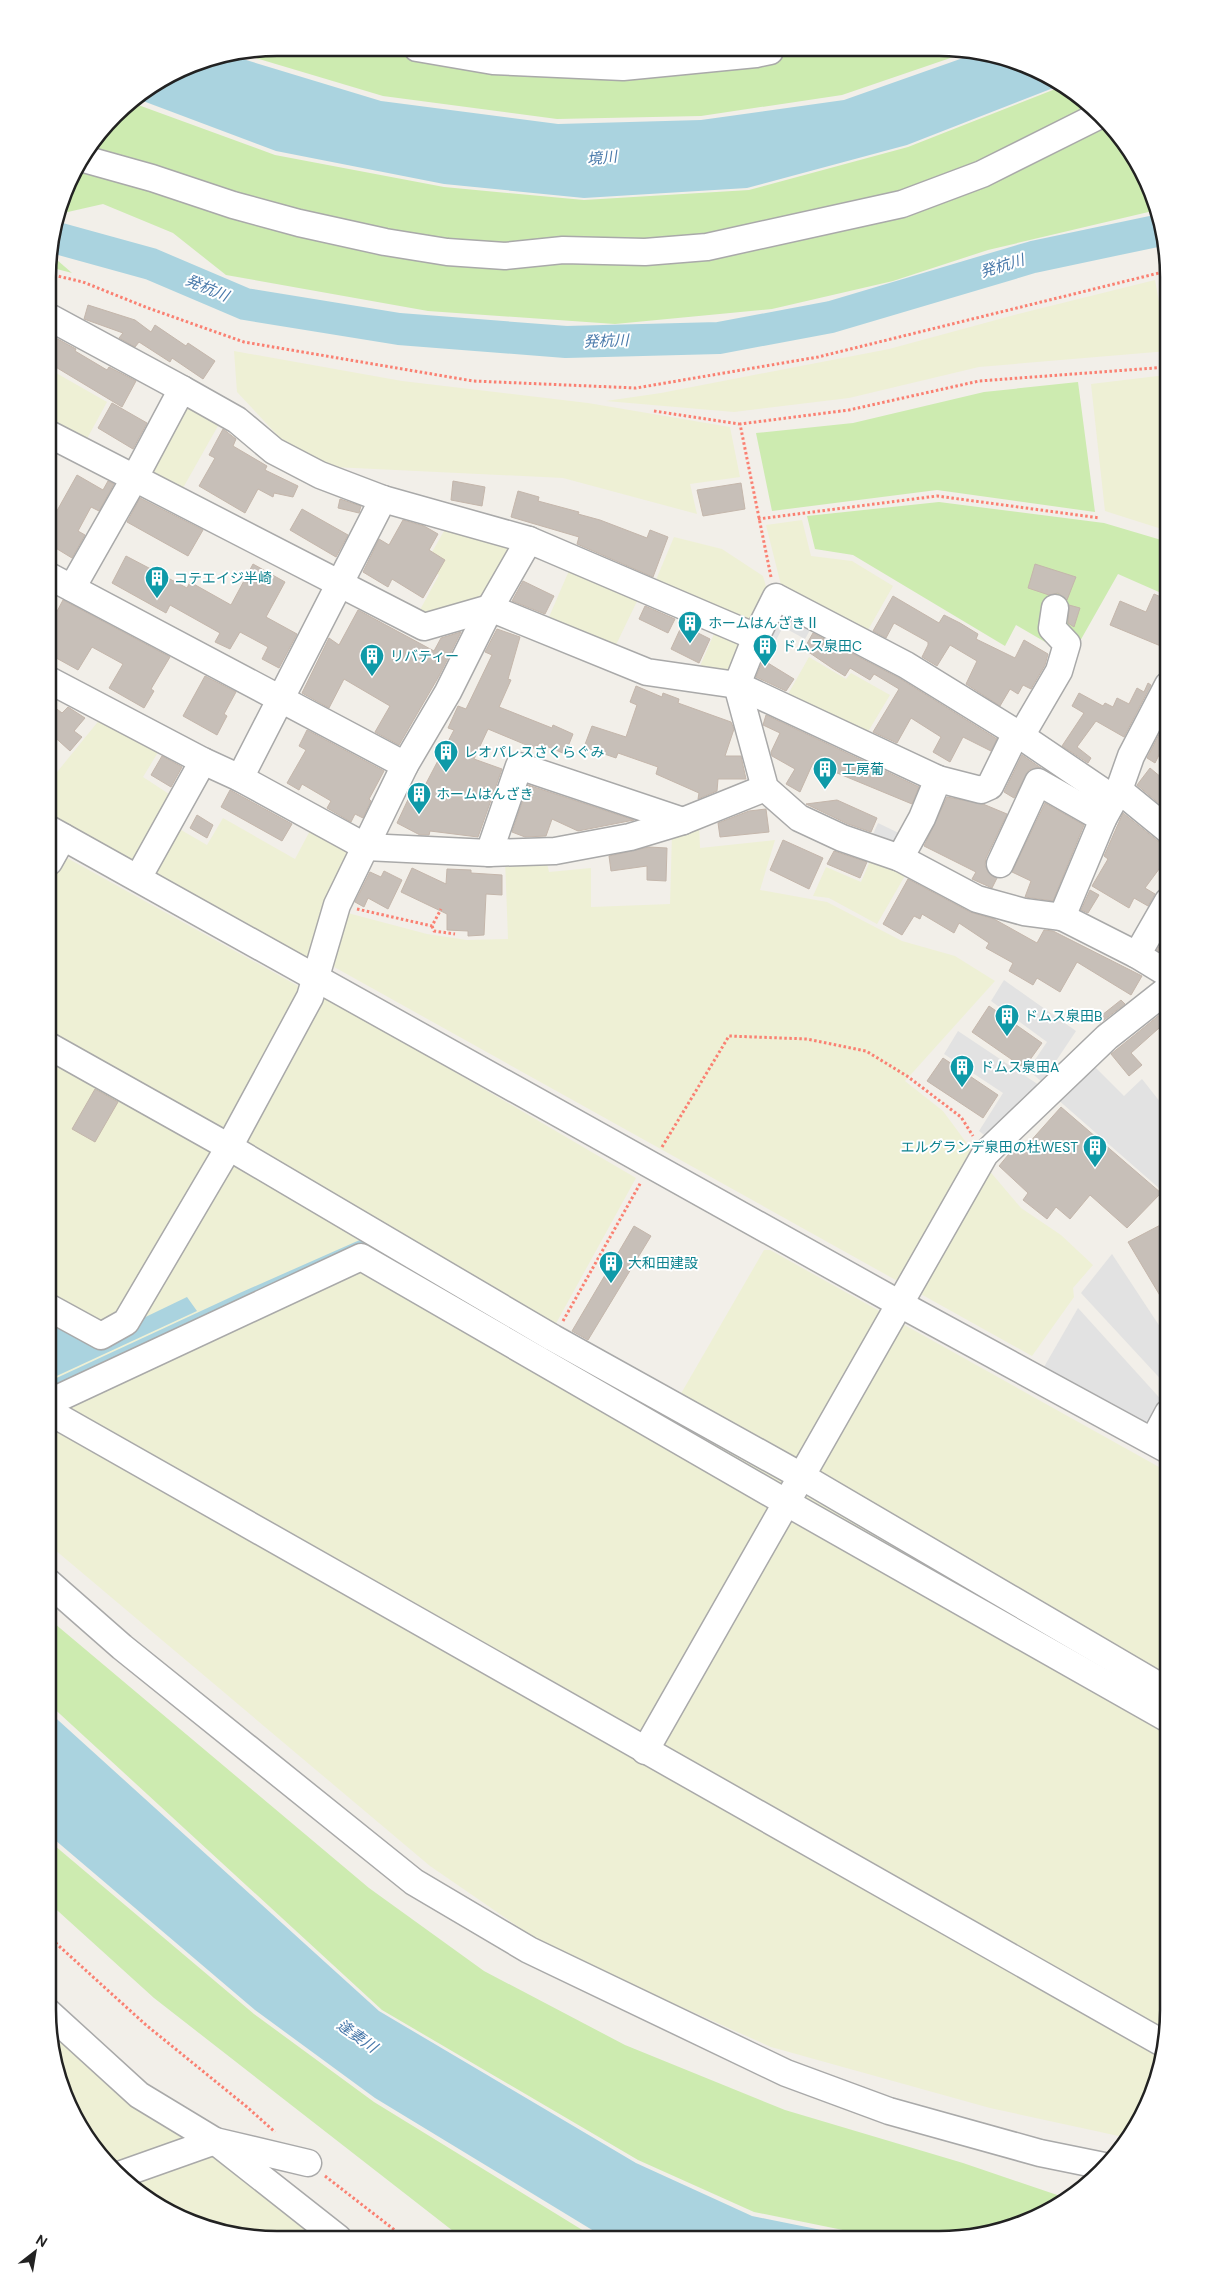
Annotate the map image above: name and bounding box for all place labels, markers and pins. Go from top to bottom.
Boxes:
building icon: コテエイジ半崎 [144,565,170,599]
place label: コテエイジ半崎 [174,569,272,587]
building icon: ホームはんざきⅡ [677,610,703,644]
place label: ホームはんざきⅡ [708,614,820,632]
building icon: ドムス泉田C [752,633,778,667]
place label: ドムス泉田C [782,637,862,655]
building icon: リバティー [359,643,385,677]
place label: リバティー [390,647,459,665]
building icon: レオパレスさくらぐみ [433,739,459,773]
place label: レオパレスさくらぐみ [464,743,604,761]
building icon: 工房葡 [812,756,838,790]
place label: 工房葡 [842,760,884,778]
building icon: ホームはんざき [406,781,432,815]
place label: ホームはんざき [436,785,534,803]
building icon: ドムス泉田B [994,1003,1020,1037]
place label: ドムス泉田B [1024,1007,1102,1025]
building icon: ドムス泉田A [949,1054,975,1088]
place label: ドムス泉田A [980,1058,1059,1076]
building icon: エルグランデ泉田の杜WEST [1082,1134,1108,1168]
place label: エルグランデ泉田の杜WEST [901,1138,1078,1156]
building icon: 大和田建設 [598,1250,624,1284]
place label: 大和田建設 [628,1254,698,1272]

